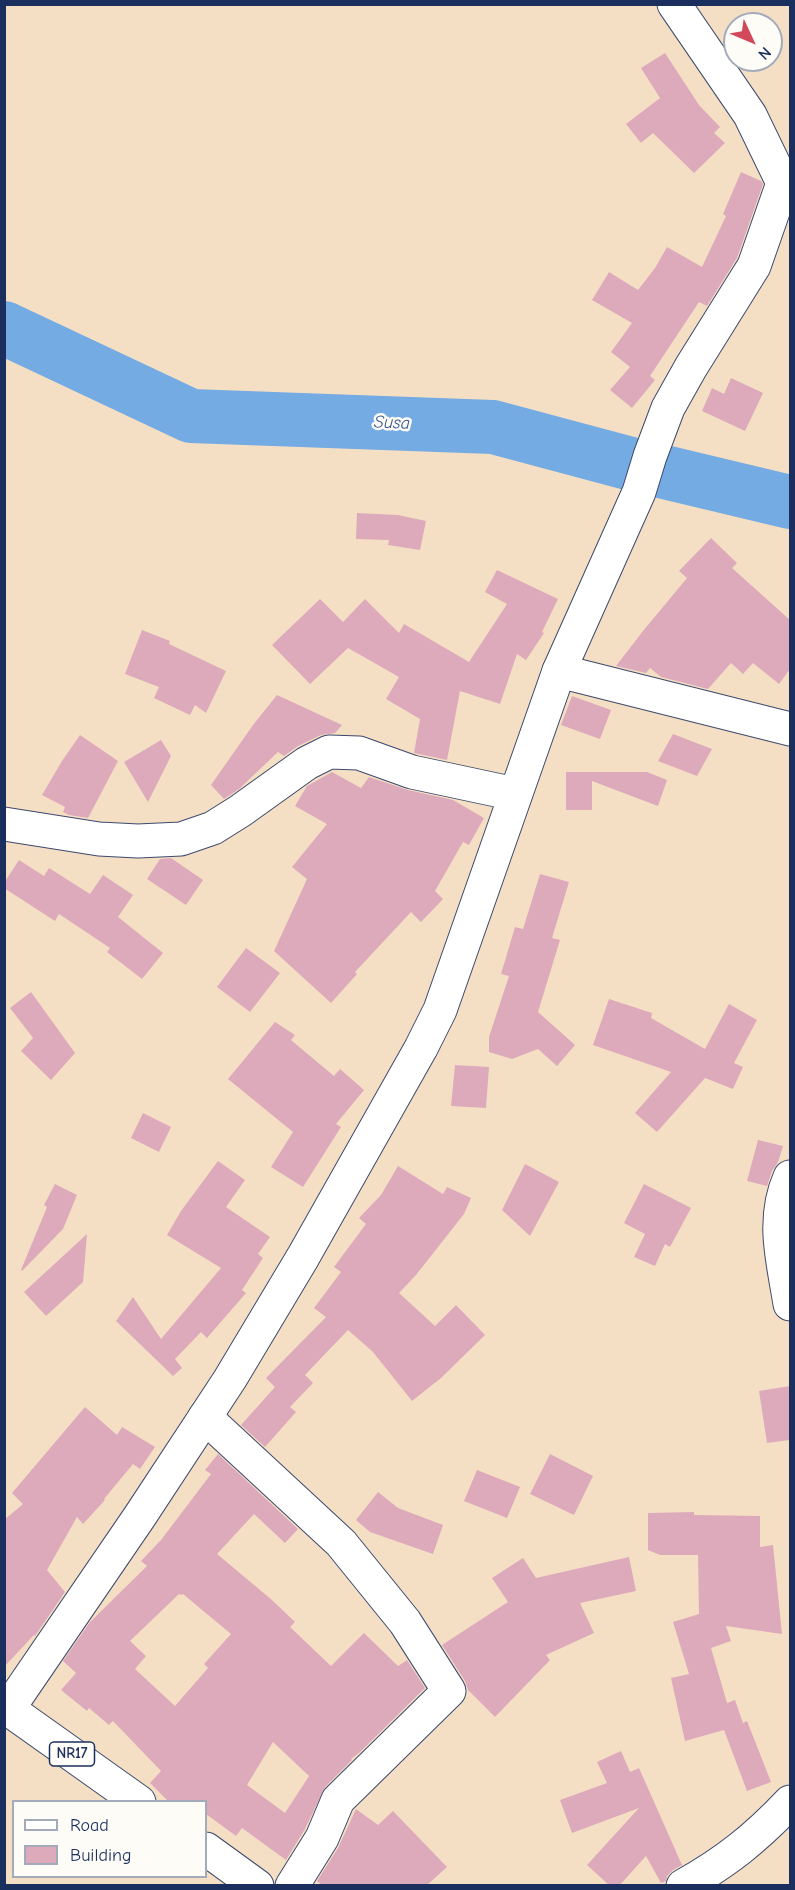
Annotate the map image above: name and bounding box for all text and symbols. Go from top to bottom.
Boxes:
north arrow [723,12,783,72]
text: N [754,43,775,63]
water label: Susa [374,412,410,434]
road number: NR17 [50,1742,94,1766]
legend [12,1800,207,1878]
text: Road [70,1815,109,1836]
text: Building [70,1845,132,1866]

